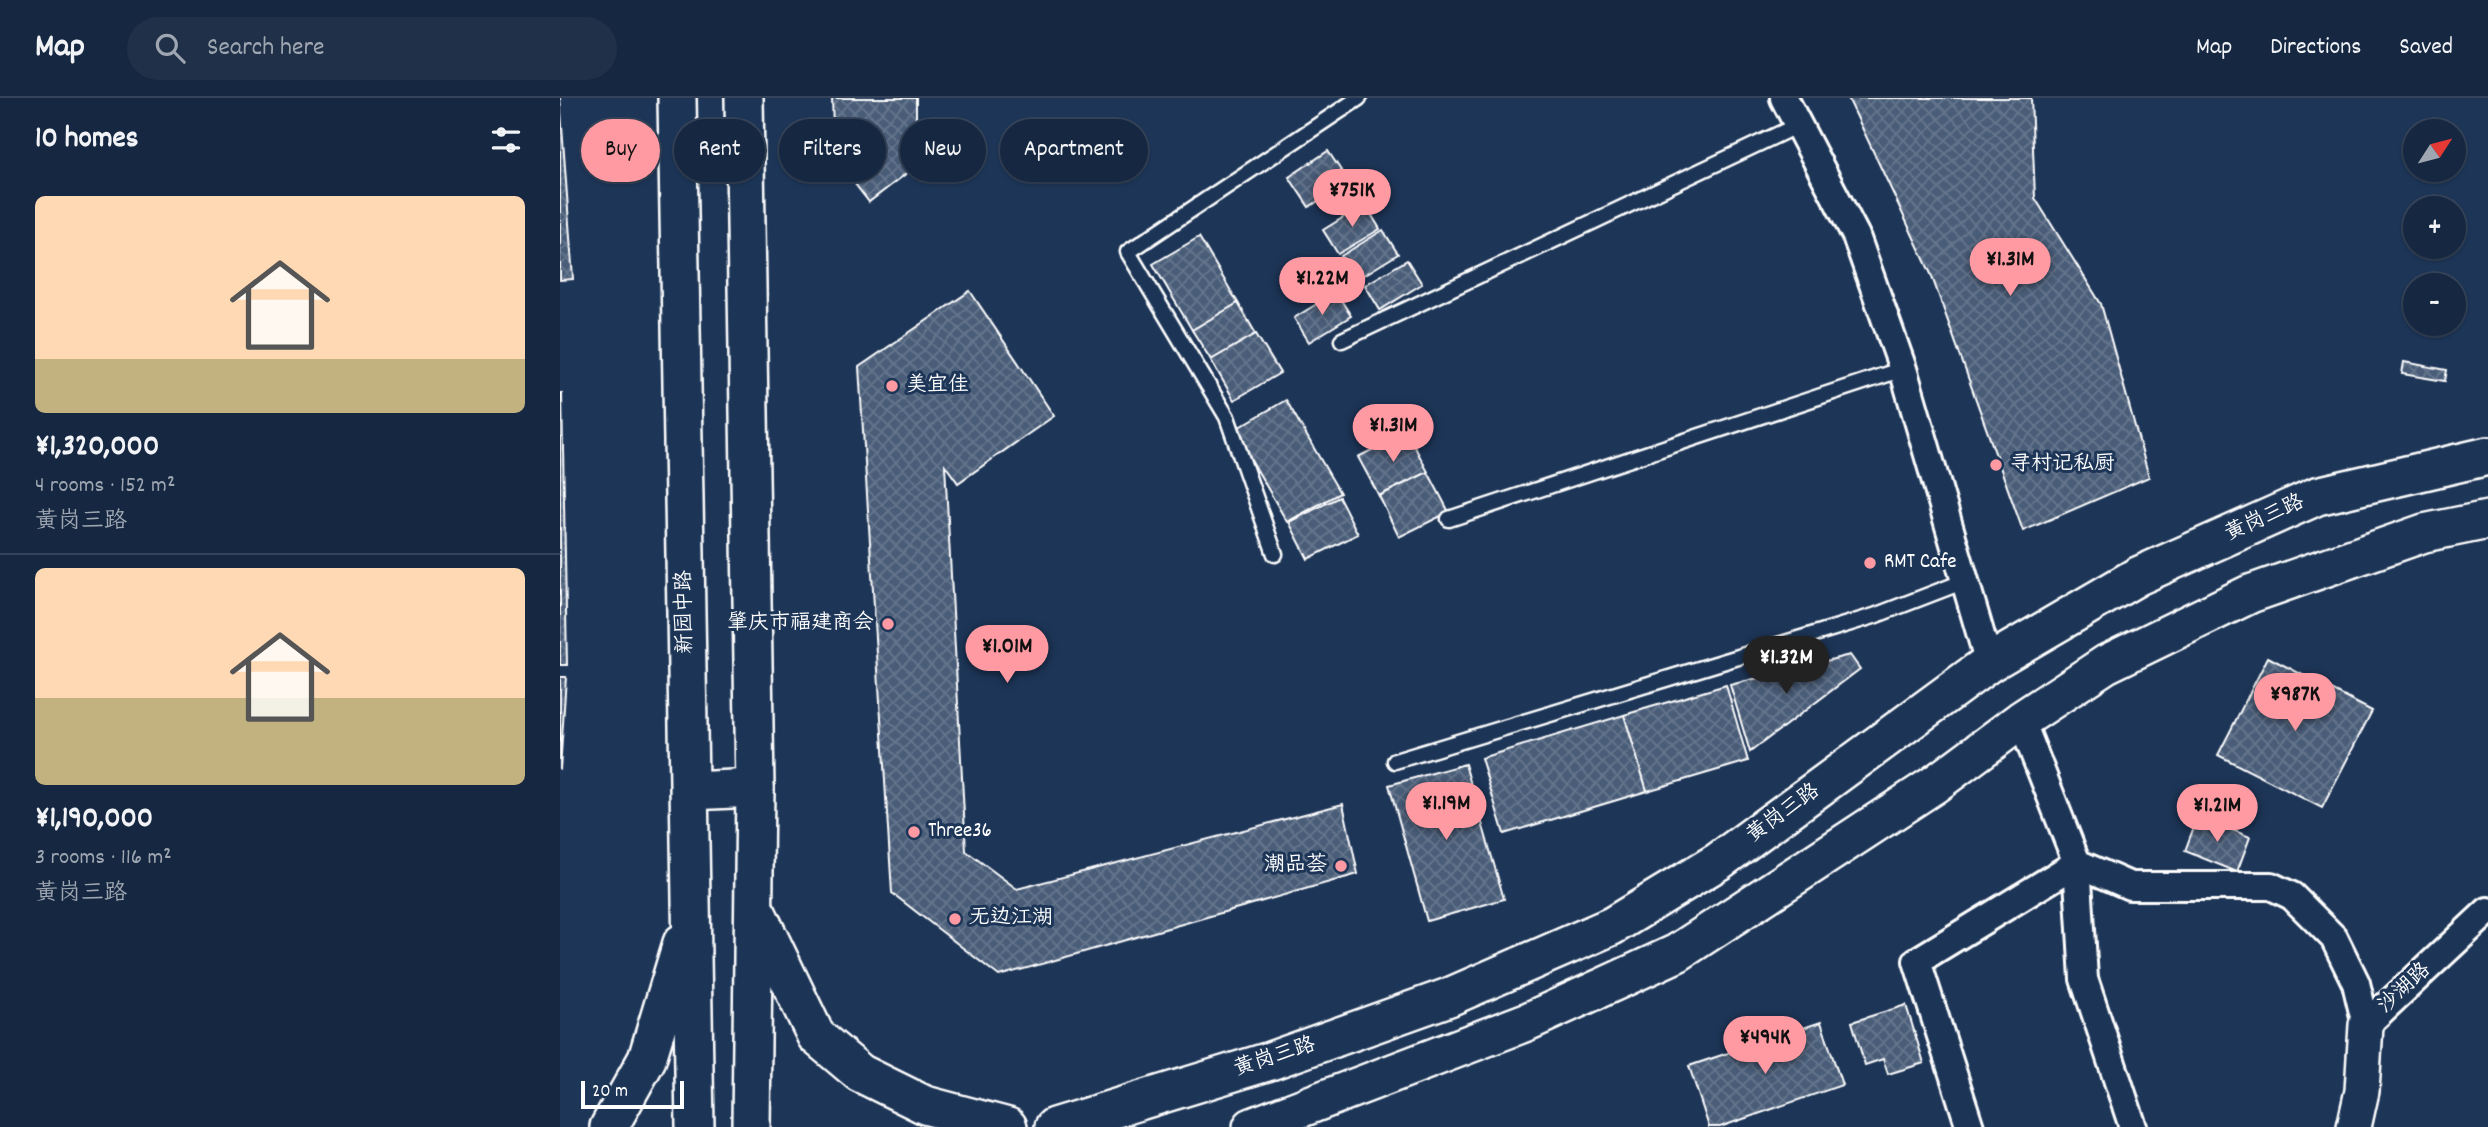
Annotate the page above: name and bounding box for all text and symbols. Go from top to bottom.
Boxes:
search box [127,17,617,80]
text: Map [35,25,85,72]
icon: search [151,29,189,67]
text: Search here [207,30,325,67]
text: Map [2196,31,2232,65]
text: Directions [2270,31,2361,65]
text: Saved [2399,31,2453,65]
text: 10 homes [35,119,138,162]
chip: Buy [581,119,660,182]
chip: Rent [674,119,765,182]
chip: Filters [779,119,886,182]
chip: New [900,119,986,182]
chip: Apartment [1000,119,1148,182]
north arrow [2403,119,2466,182]
map controls [2403,119,2466,336]
icon: filters [487,121,525,159]
pin: ¥751K [1303,170,1401,229]
text: ¥751K [1329,175,1375,208]
button: + [2403,196,2466,259]
pin: ¥1.31M [1953,238,2067,298]
icon: home [217,242,343,368]
text: ¥1.31M [1986,244,2034,277]
pin: ¥1.22M [1265,258,1379,317]
text: ¥1.22M [1295,263,1349,296]
button: − [2403,273,2466,336]
place label: 美宜佳 [906,371,969,401]
marker: 美宜佳 [884,378,900,394]
pin: ¥1.31M [1336,404,1450,464]
text: ¥1.31M [1369,410,1417,443]
text: ¥1,320,000 [35,427,159,470]
place label: 寻村记私厨 [2010,450,2115,480]
marker: 寻村记私厨 [1988,457,2004,473]
text: 4 rooms · 152 m² [35,470,175,503]
street label: 黄岗三路 [2221,488,2309,550]
text: 黄岗三路 [35,506,127,539]
place label: RMT Cafe [1884,548,1957,578]
marker: RMT Cafe [1862,555,1878,571]
street label: 新园中路 [670,570,702,654]
place label: 肇庆市福建商会 [727,609,874,639]
icon: home [217,614,343,740]
marker: 肇庆市福建商会 [880,616,896,632]
pin: ¥1.01M [950,626,1064,685]
text: ¥1.01M [981,631,1033,664]
pin: ¥1.32M [1729,636,1843,696]
text: ¥1.32M [1759,642,1813,675]
pin: ¥987K [2246,674,2344,733]
text: ¥987K [2270,679,2320,712]
street label: 黄岗三路 [1741,777,1827,851]
pin: ¥1.19M [1389,782,1503,842]
pin: ¥1.21M [2160,784,2274,844]
text: ¥1.19M [1421,788,1471,821]
text: ¥1.21M [2193,790,2241,823]
text: ¥1,190,000 [35,799,153,842]
place label: Three36 [928,817,992,847]
marker: Three36 [906,824,922,840]
text: 3 rooms · 116 m² [35,842,172,875]
place label: 潮品荟 [1264,851,1327,881]
marker: 潮品荟 [1333,858,1349,874]
text: 黄岗三路 [35,878,127,911]
place label: 无边江湖 [969,904,1053,934]
marker: 无边江湖 [947,911,963,927]
street label: 沙湖路 [2372,957,2438,1021]
pin: ¥494K [1716,1016,1814,1076]
text: ¥494K [1739,1022,1791,1055]
street label: 黄岗三路 [1230,1031,1320,1085]
scale bar [581,1078,684,1110]
text: 20 m [592,1079,628,1106]

